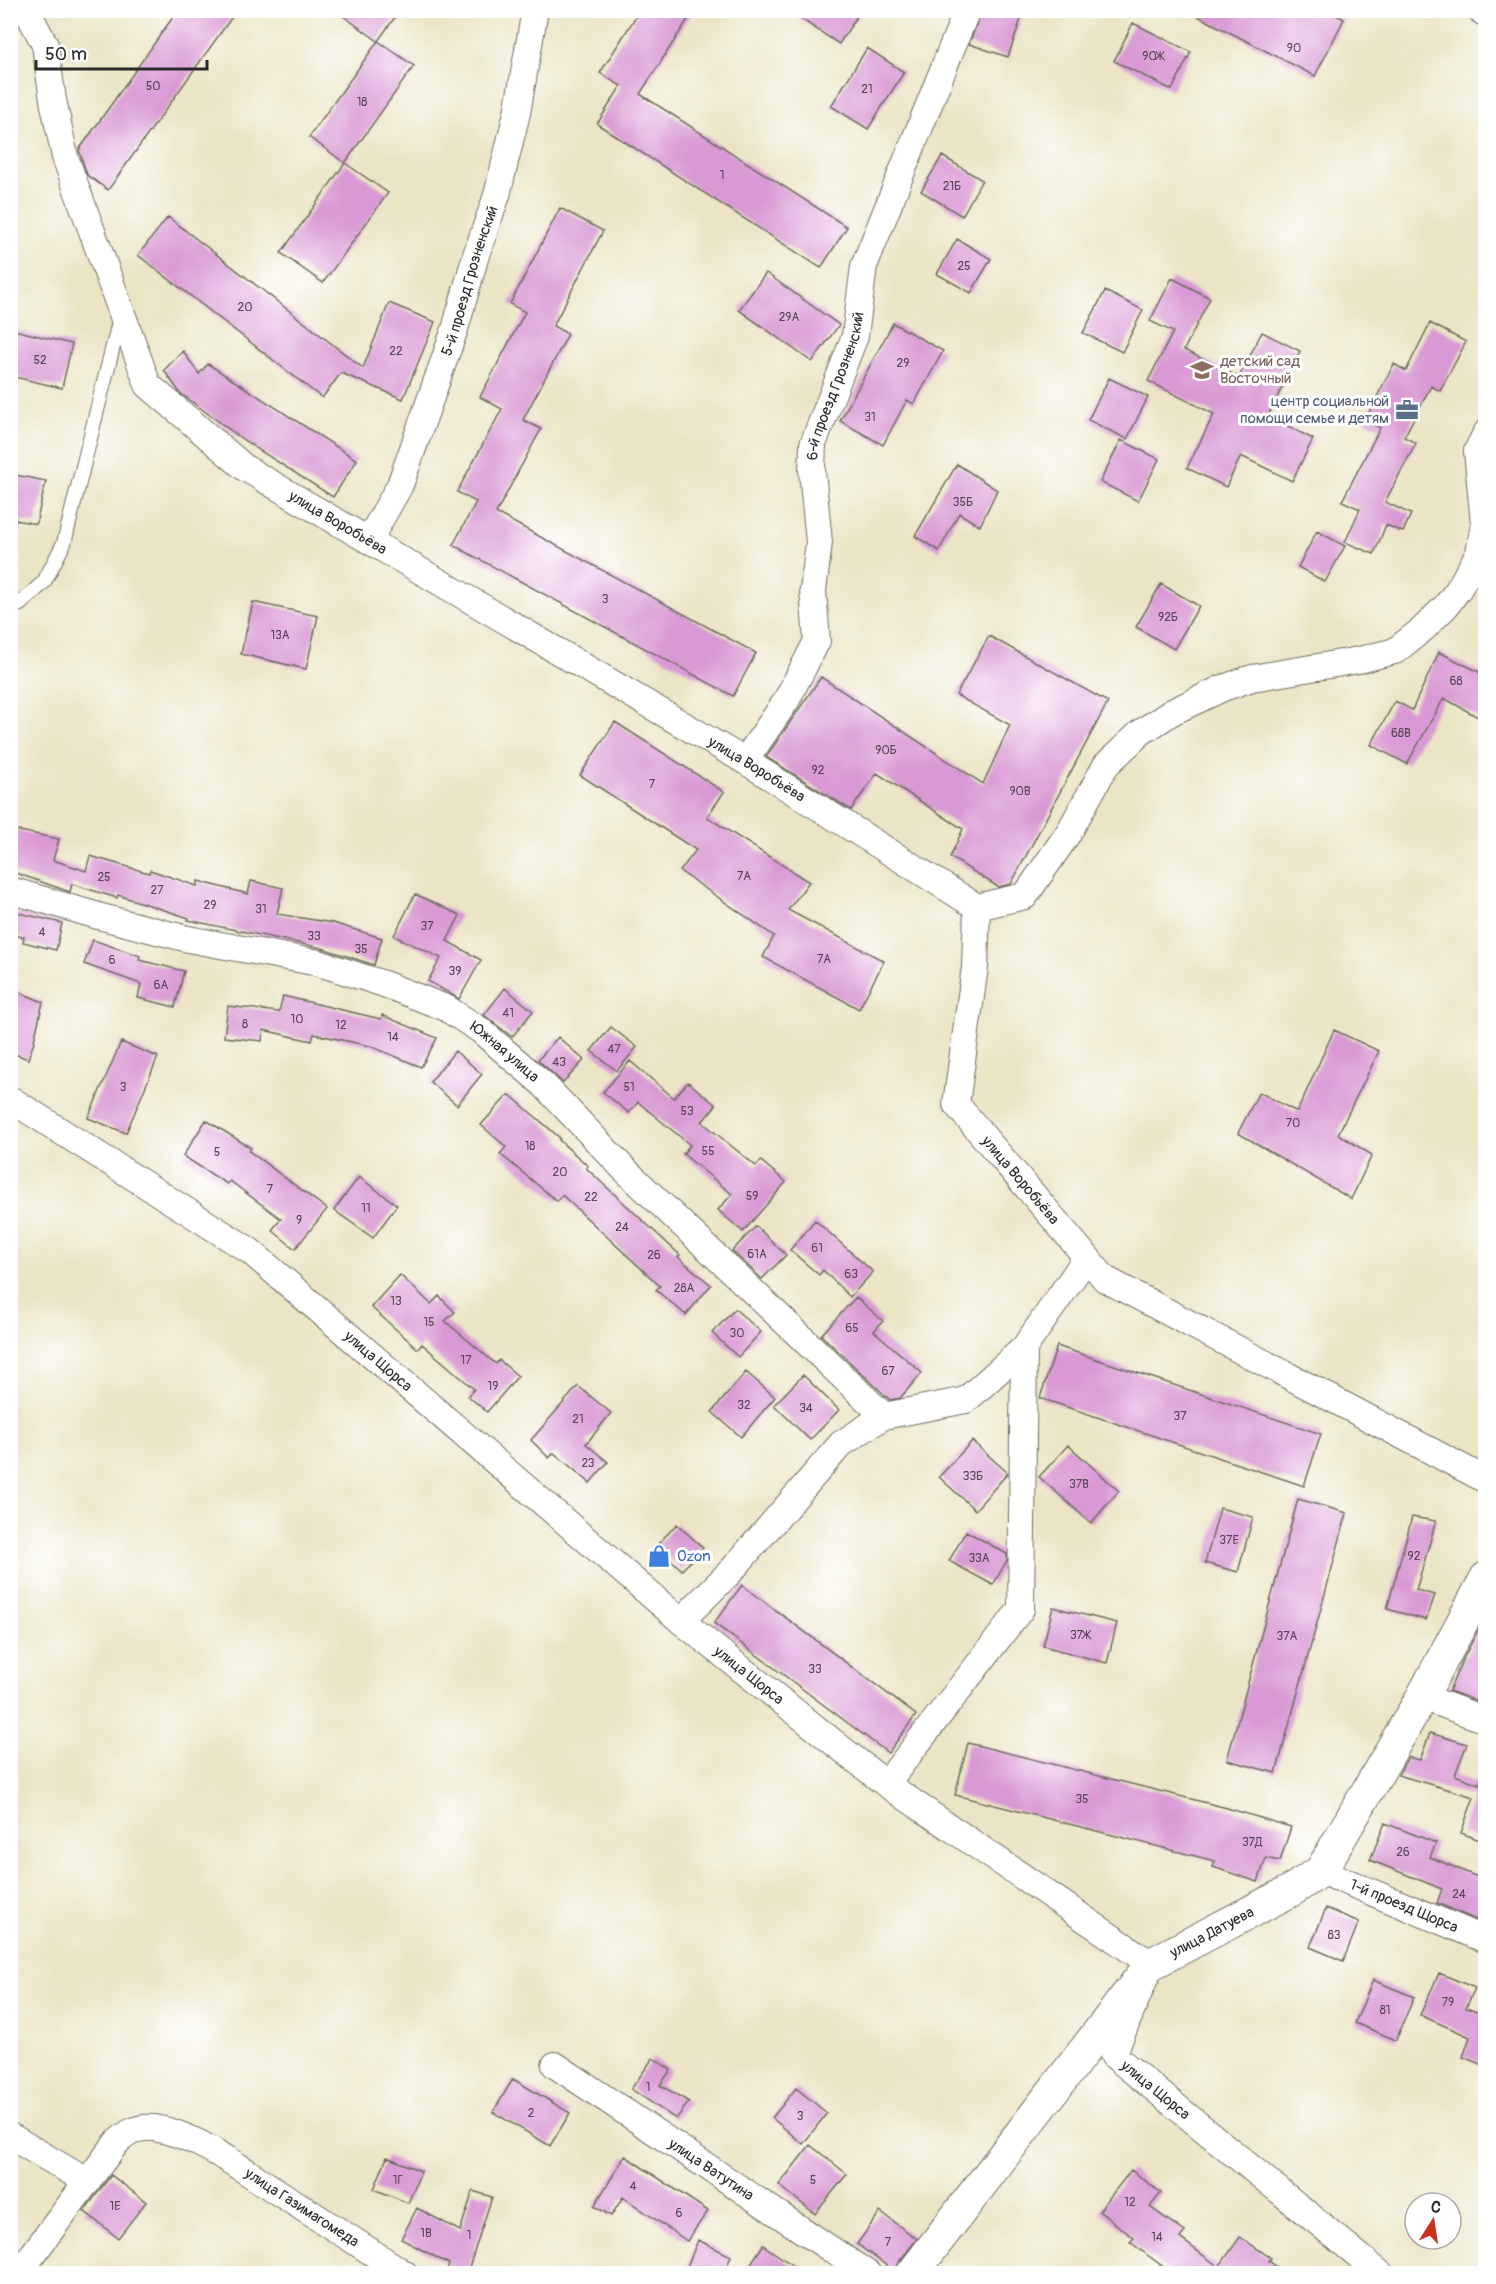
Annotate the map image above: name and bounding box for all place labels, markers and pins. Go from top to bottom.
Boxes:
place label: детский сад Восточный [1220,352,1300,388]
school or university icon: детский сад Восточный [1189,357,1215,383]
place label: центр социальной помощи семье и детям [1240,392,1389,428]
office icon: центр социальной помощи семье и детям [1394,397,1420,423]
shop icon: Ozon [646,1543,672,1569]
place label: Ozon [677,1547,711,1566]

